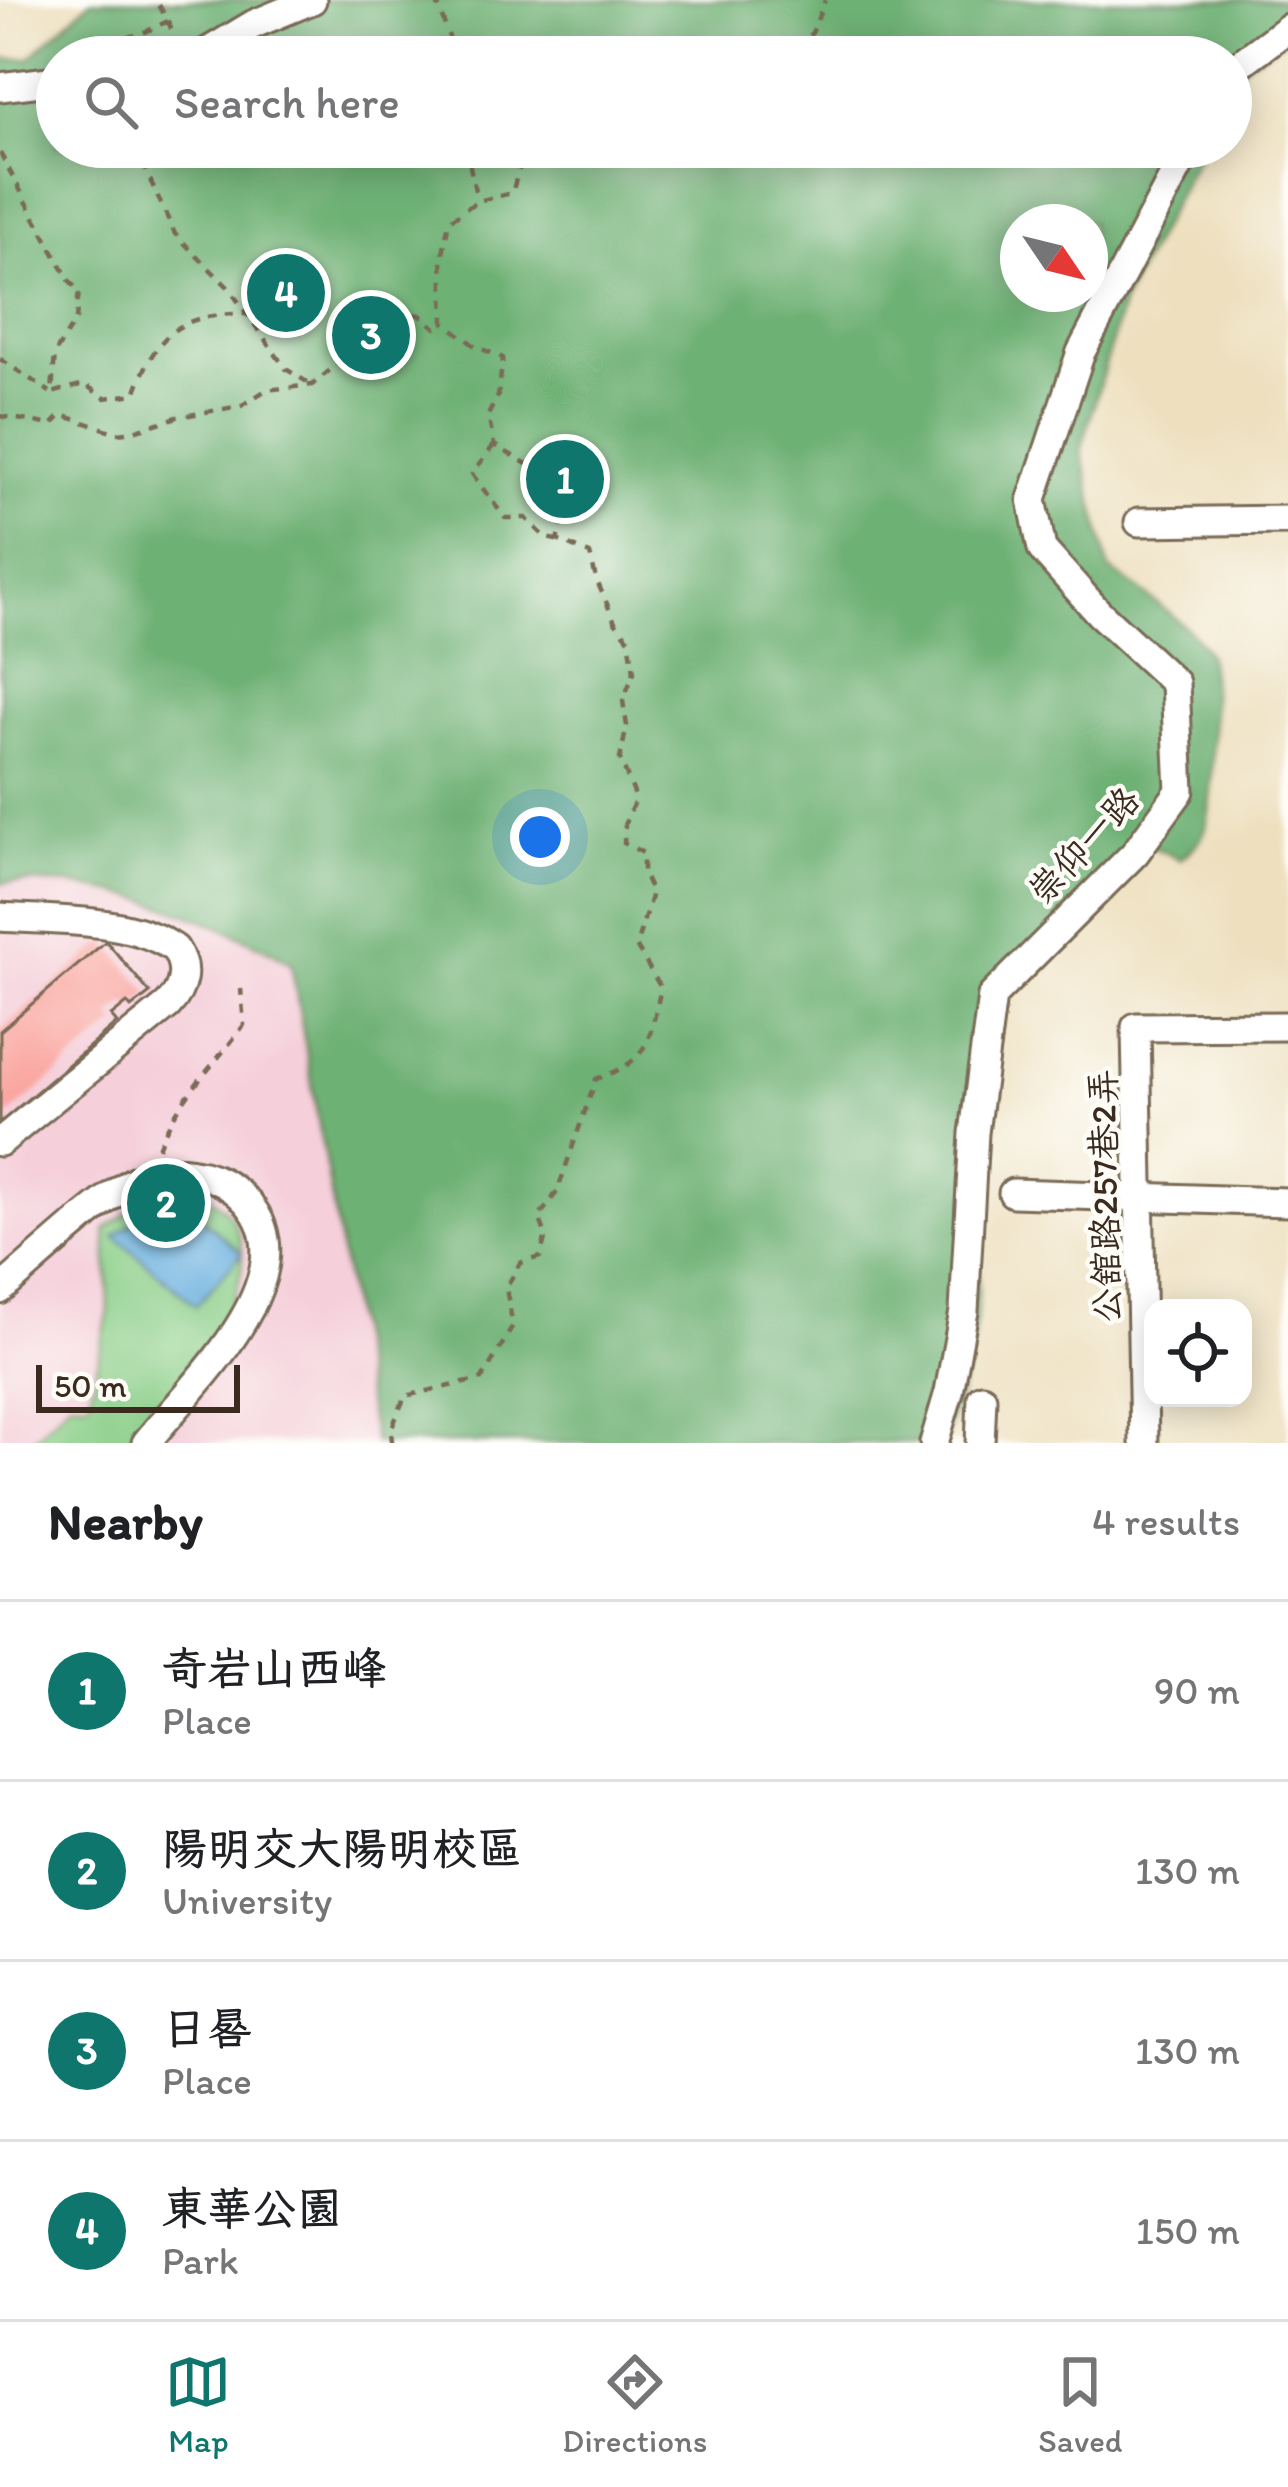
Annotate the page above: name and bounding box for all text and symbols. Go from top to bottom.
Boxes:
search box [36,36,1252,168]
icon: search [78,69,144,135]
text: Search here [174,75,400,129]
north arrow [1000,204,1108,312]
pin: 4 [247,248,325,338]
pin: 3 [332,290,410,380]
pin: 1 [526,434,604,524]
street label: 崇仰一路 [1019,778,1148,913]
your location [510,807,570,867]
street label: 公舘路257巷2弄 [1081,1068,1128,1324]
pin: 2 [127,1158,205,1248]
map controls [1144,1299,1252,1407]
button: locate [1144,1299,1252,1407]
scale bar [36,1359,240,1412]
text: 50 m [54,1366,127,1405]
text: Nearby [48,1491,203,1552]
text: 4 results [1092,1498,1240,1545]
text: 奇岩山西峰 [162,1641,387,1695]
text: 1 [78,1667,96,1714]
text: 90 m [1154,1667,1240,1714]
text: Place [162,1697,252,1744]
text: 陽明交大陽明校區 [162,1821,522,1875]
text: 2 [77,1847,97,1894]
text: 130 m [1135,1847,1240,1894]
text: University [162,1877,332,1924]
text: 日晷 [162,2001,252,2055]
text: 3 [76,2027,98,2074]
text: 130 m [1135,2027,1240,2074]
text: Place [162,2057,252,2104]
text: 東華公園 [162,2181,342,2235]
text: 4 [75,2207,99,2254]
text: 150 m [1136,2207,1240,2254]
text: Park [162,2237,239,2284]
tab: Map [165,2349,231,2460]
tab: Directions [562,2349,707,2460]
tab: Saved [1038,2349,1123,2460]

